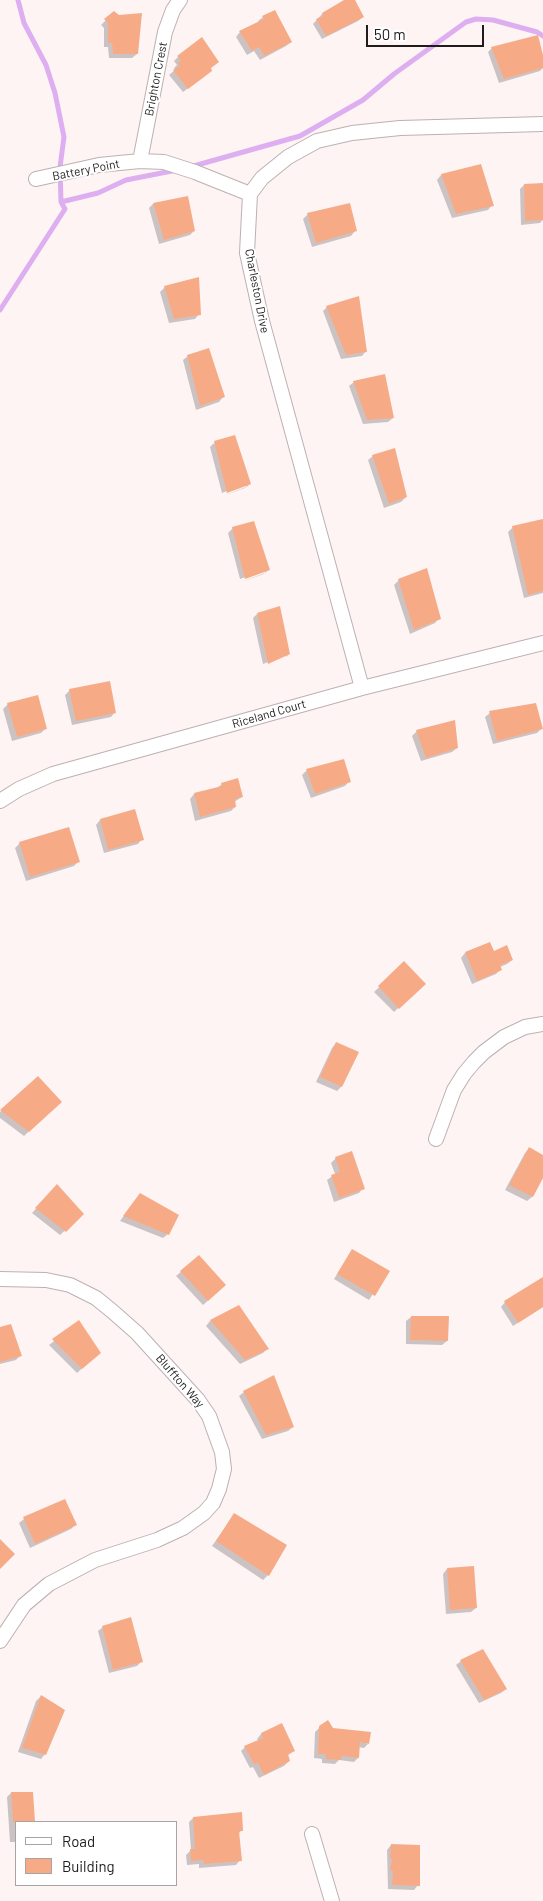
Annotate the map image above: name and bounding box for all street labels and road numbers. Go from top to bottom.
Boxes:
street label: Brighton Crest [142,41,170,117]
street label: Battery Point [51,156,121,184]
street label: Charleston Drive [242,248,272,334]
street label: Riceland Court [230,697,308,731]
street label: Bluffton Way [153,1351,207,1411]

